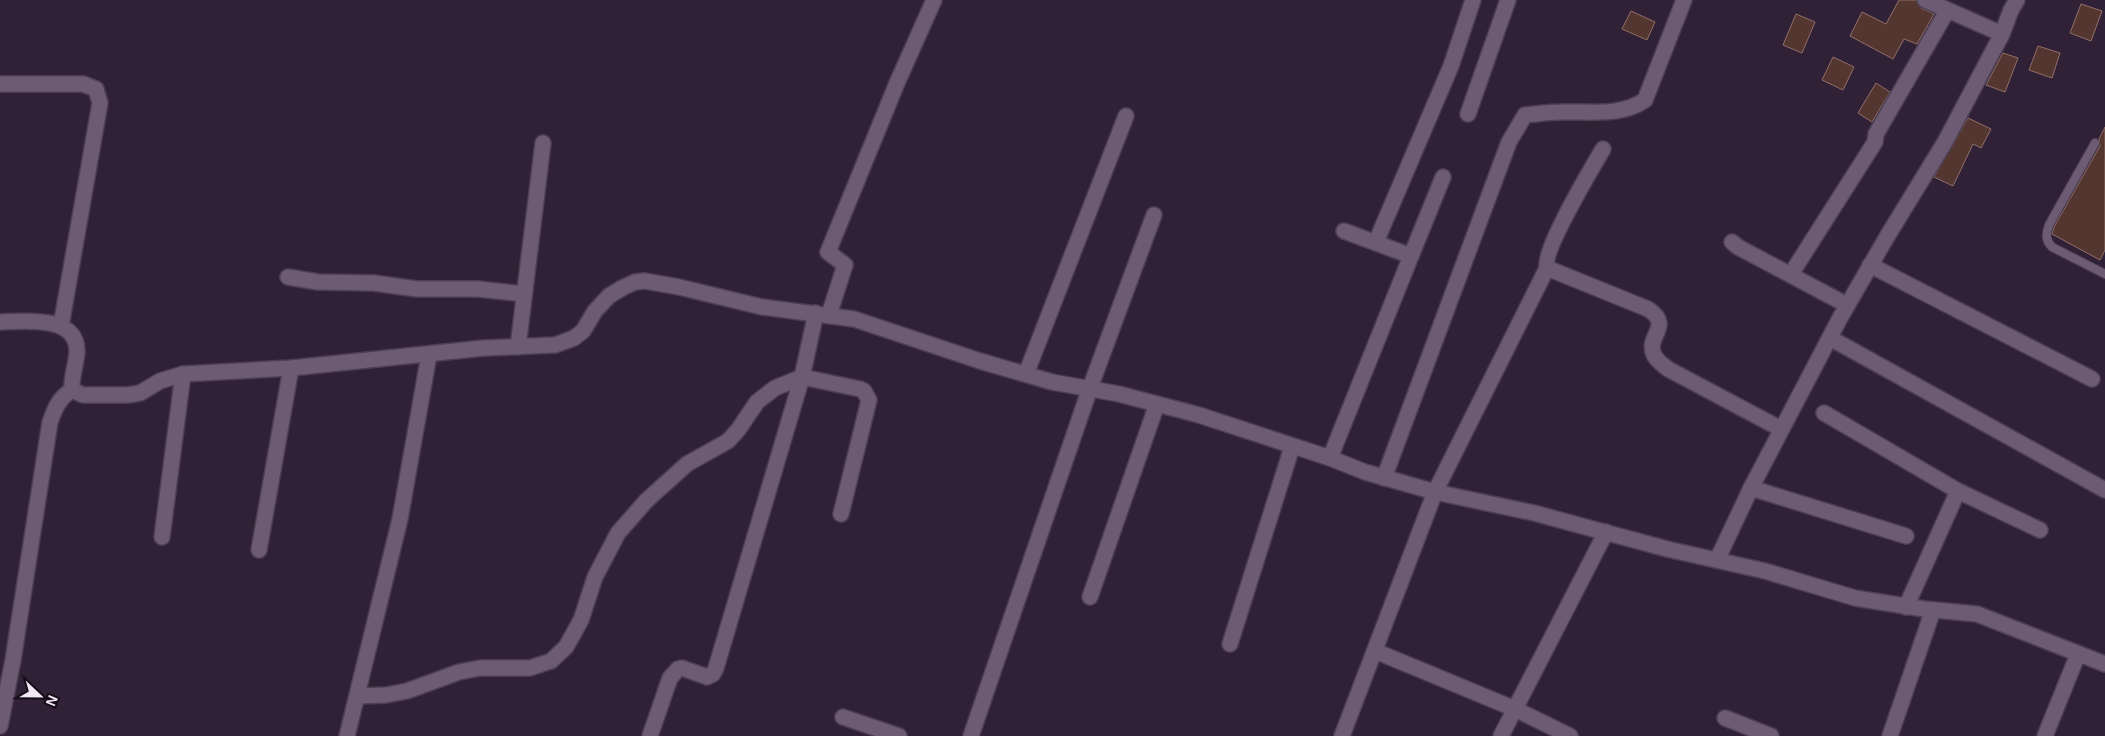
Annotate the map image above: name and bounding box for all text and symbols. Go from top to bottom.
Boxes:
north arrow [15,671,65,721]
text: N [43,693,61,709]

